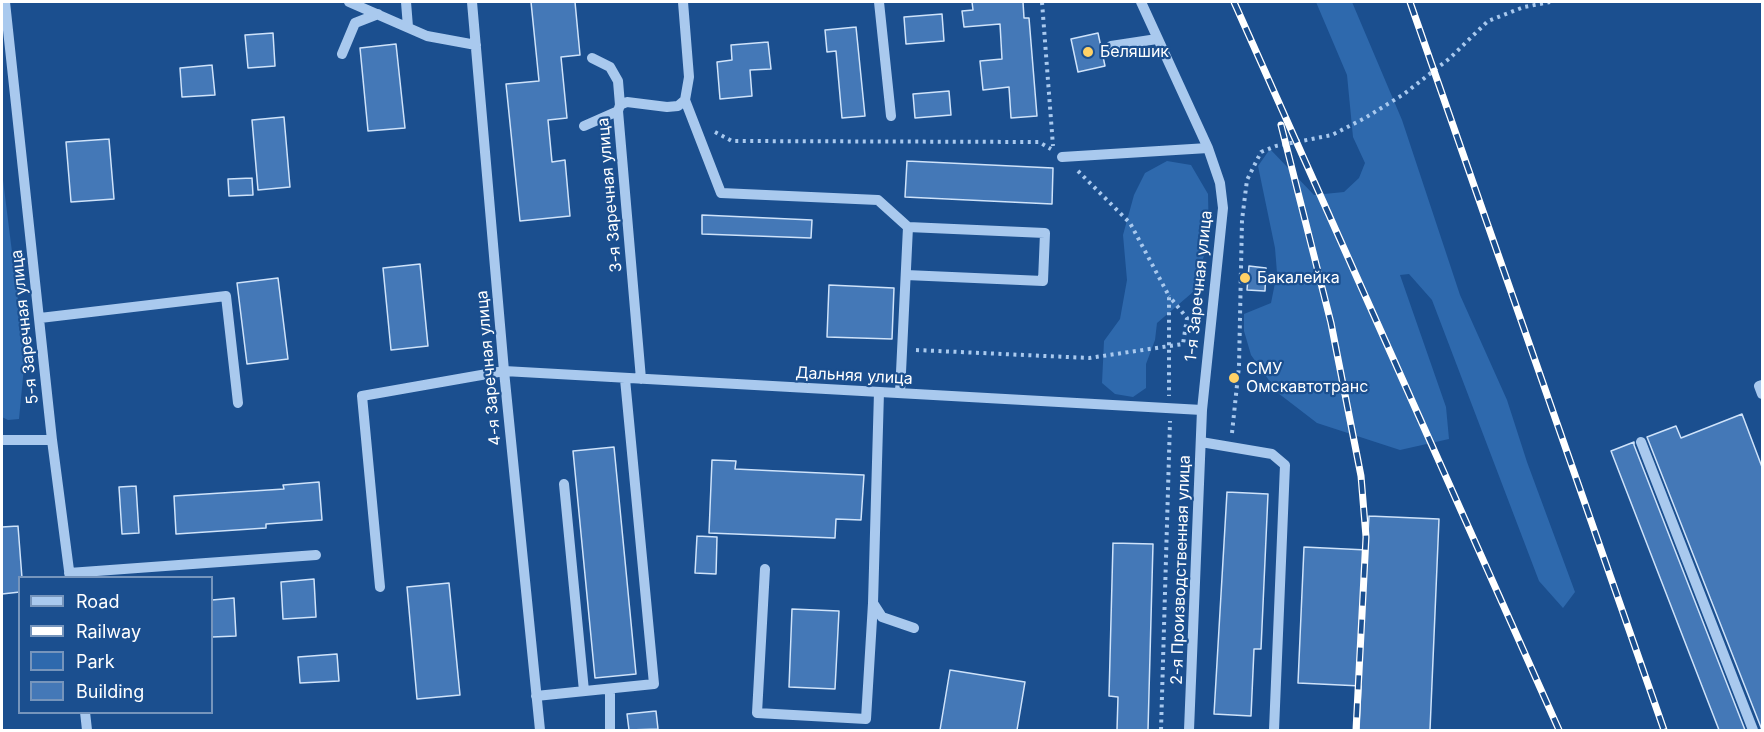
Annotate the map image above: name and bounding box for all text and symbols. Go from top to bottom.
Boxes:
place label: Беляшик [1100,42,1169,62]
marker: Беляшик [1081,45,1095,59]
street label: 3-я Заречная улица [594,117,626,273]
street label: 1-я Заречная улица [1182,209,1216,363]
street label: 5-я Заречная улица [7,249,43,405]
place label: Бакалейка [1257,268,1340,288]
marker: Бакалейка [1238,271,1252,285]
street label: 4-я Заречная улица [473,290,505,446]
place label: СМУ Омскавтотранс [1246,359,1368,397]
street label: Дальняя улица [795,363,913,389]
marker: СМУ Омскавтотранс [1227,371,1241,385]
street label: 2-я Производственная улица [1167,455,1195,685]
legend [18,576,213,714]
text: Road [76,591,119,612]
text: Railway [76,621,141,642]
text: Park [76,651,115,672]
text: Building [76,681,144,702]

